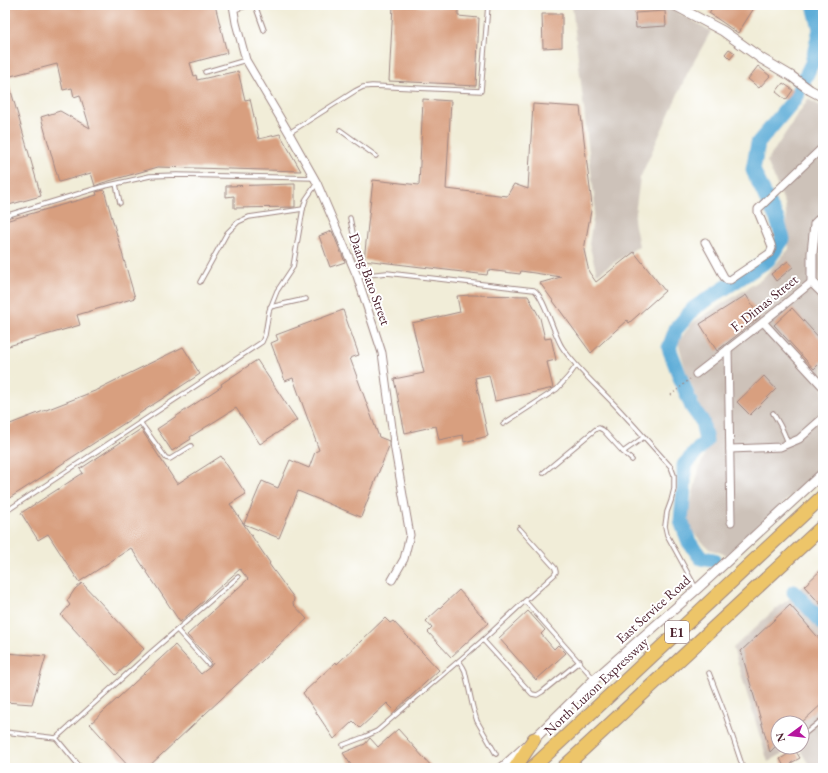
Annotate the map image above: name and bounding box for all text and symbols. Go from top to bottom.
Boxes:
street label: Daang Bato Street [345,230,395,328]
street label: F. Dimas Street [727,270,802,336]
street label: East Service Road [612,570,695,647]
road number: E1 [665,621,689,643]
street label: North Luzon Expressway [540,632,653,739]
north arrow [770,715,810,755]
text: N [772,731,788,744]

